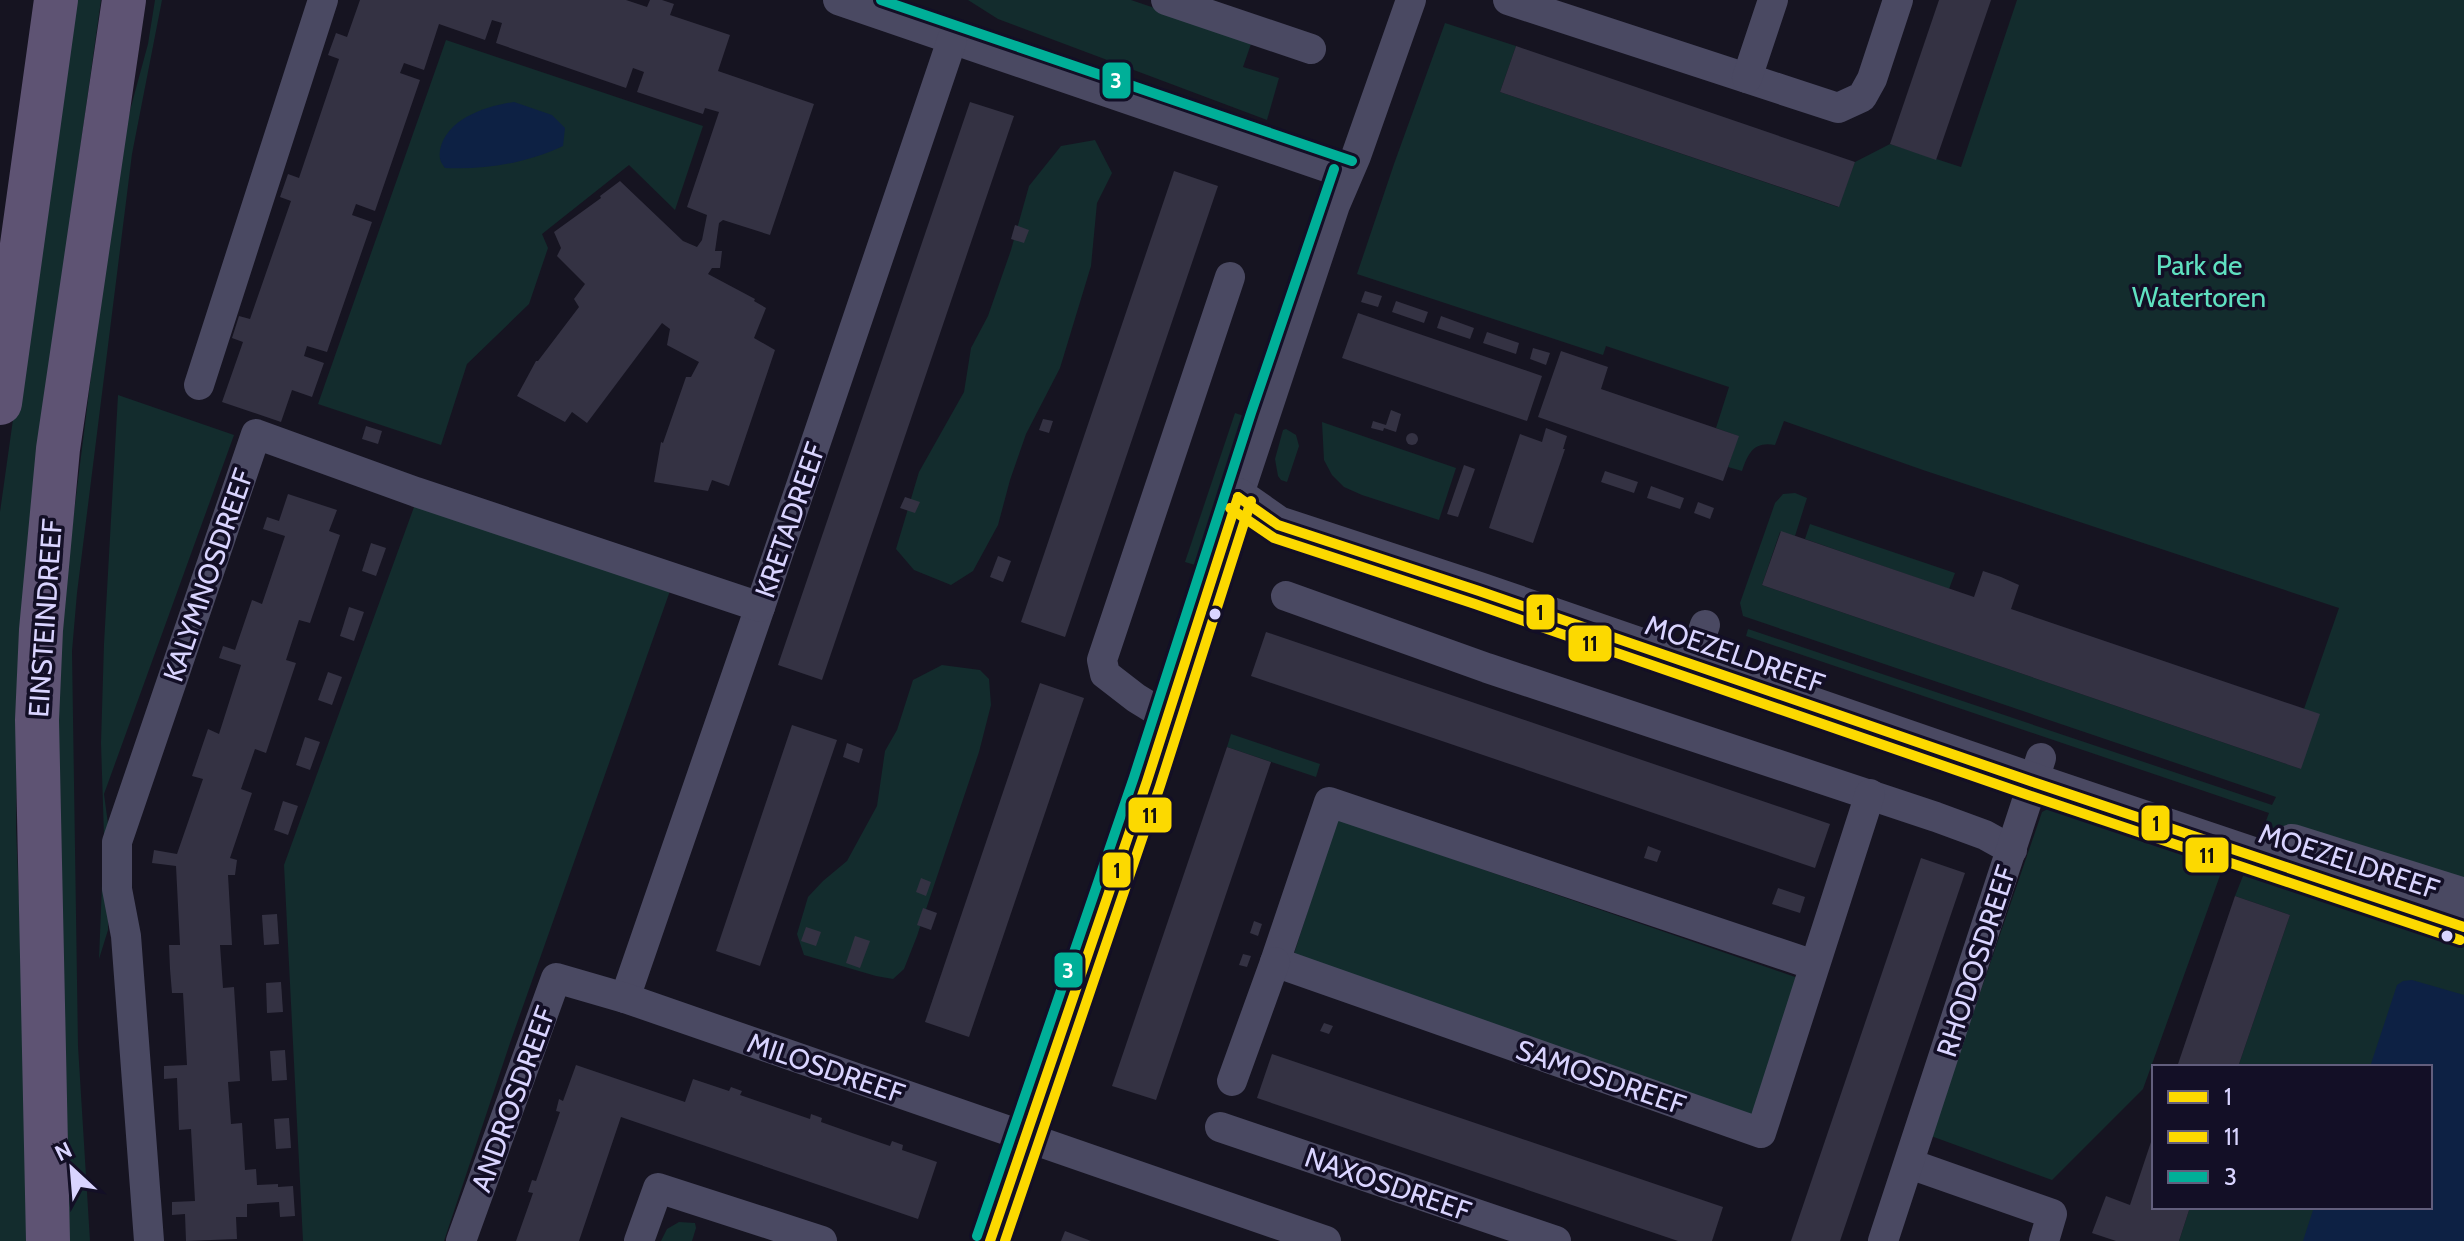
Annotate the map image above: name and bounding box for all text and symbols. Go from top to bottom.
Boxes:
line badge: 3 [1101,61,1132,100]
text: 3 [1110,67,1122,94]
park label: Park de Watertoren [2132,248,2266,314]
street label: KRETADREEF [748,438,833,602]
street label: KALYMNOSDREEF [156,464,260,686]
street label: EINSTEINDREEF [21,517,69,718]
line badge: 1 [1525,593,1556,631]
text: 1 [1536,599,1544,626]
unlabelled marker [1207,606,1223,622]
street label: MOEZELDREEF [1641,607,1830,701]
line badge: 11 [1567,624,1613,663]
text: 11 [1582,630,1598,657]
line badge: 11 [1127,796,1173,834]
text: 11 [1142,802,1158,829]
line badge: 1 [2140,804,2171,842]
text: 1 [2152,810,2160,837]
street label: MOEZELDREEF [2255,816,2444,906]
line badge: 11 [2184,836,2230,874]
text: 11 [2199,842,2215,869]
line badge: 1 [1101,851,1132,889]
text: 1 [1113,857,1121,884]
street label: RHODOSDREEF [1929,861,2023,1061]
unlabelled marker [2439,928,2455,944]
line badge: 3 [1053,951,1084,989]
text: 3 [1062,957,1074,984]
street label: ANDROSDREEF [464,1001,562,1196]
street label: MILOSDREEF [743,1025,909,1111]
street label: SAMOSDREEF [1512,1032,1691,1122]
legend [2152,1065,2432,1209]
text: 1 [2224,1082,2232,1111]
text: 11 [2224,1122,2240,1151]
north arrow [32,1129,112,1209]
text: N [51,1136,76,1167]
street label: NAXOSDREEF [1300,1140,1476,1228]
text: 3 [2224,1162,2237,1191]

